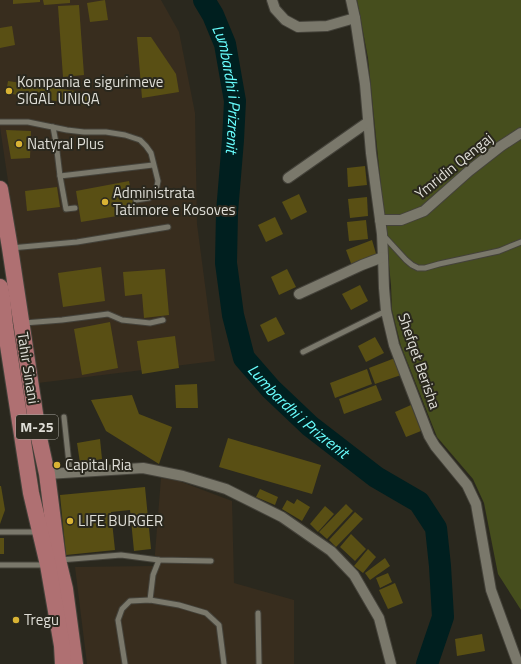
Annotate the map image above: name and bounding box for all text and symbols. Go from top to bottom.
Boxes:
water label: Lumbardhi i Prizrenit [206,21,247,156]
place label: Kompania e sigurimeve SIGAL UNIQA [17,70,163,110]
marker: Kompania e sigurimeve SIGAL UNIQA [4,86,14,96]
street label: Ymridin Qengaj [410,127,498,204]
place label: Natyral Plus [27,132,104,155]
marker: Natyral Plus [14,139,24,149]
place label: Administrata Tatimore e Kosoves [113,181,236,221]
marker: Administrata Tatimore e Kosoves [100,197,110,207]
street label: Shefqet Berisha [392,310,447,412]
street label: Tahir Sinani [11,330,46,405]
water label: Lumbardhi i Prizrenit [242,358,355,465]
road number: M-25 [16,415,58,439]
place label: Capital Ria [65,453,132,476]
marker: Capital Ria [52,460,62,470]
place label: LIFE BURGER [78,509,163,532]
marker: LIFE BURGER [65,516,75,526]
place label: Tregu [24,608,59,631]
marker: Tregu [11,615,21,625]

